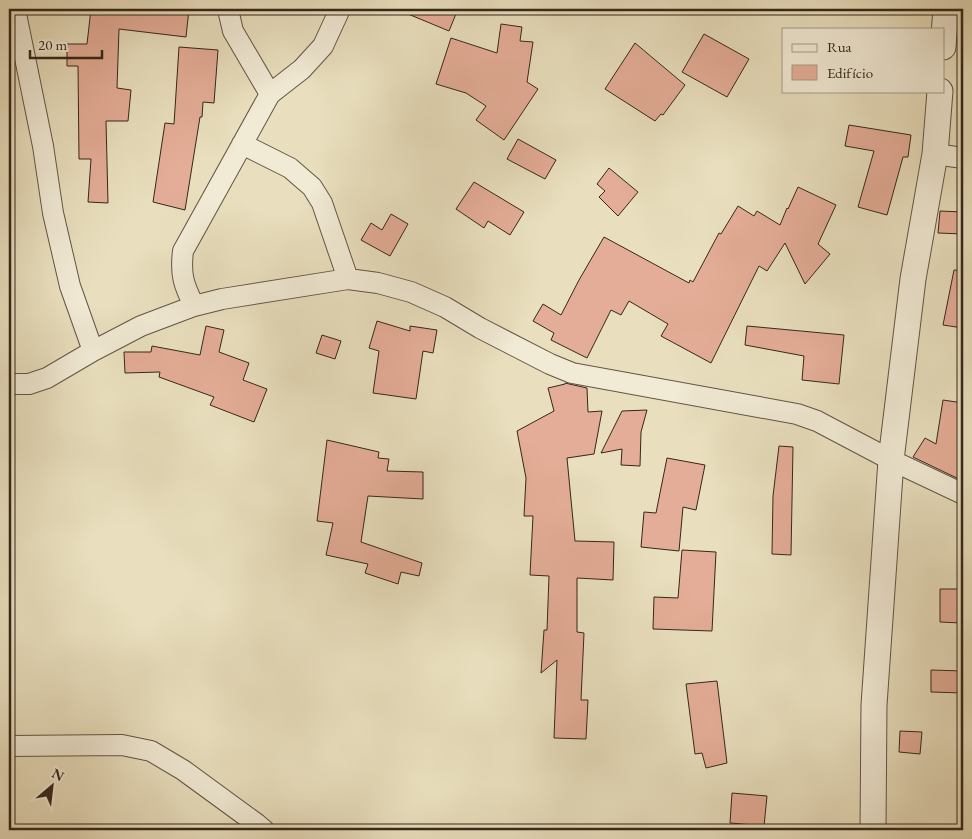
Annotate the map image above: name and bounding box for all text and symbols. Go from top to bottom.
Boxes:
scale bar [30,28,102,60]
legend [782,28,944,92]
text: 20 m [38,35,67,54]
text: Rua [827,37,852,56]
text: Edifício [827,63,873,82]
north arrow [28,762,78,812]
text: N [49,764,68,785]

